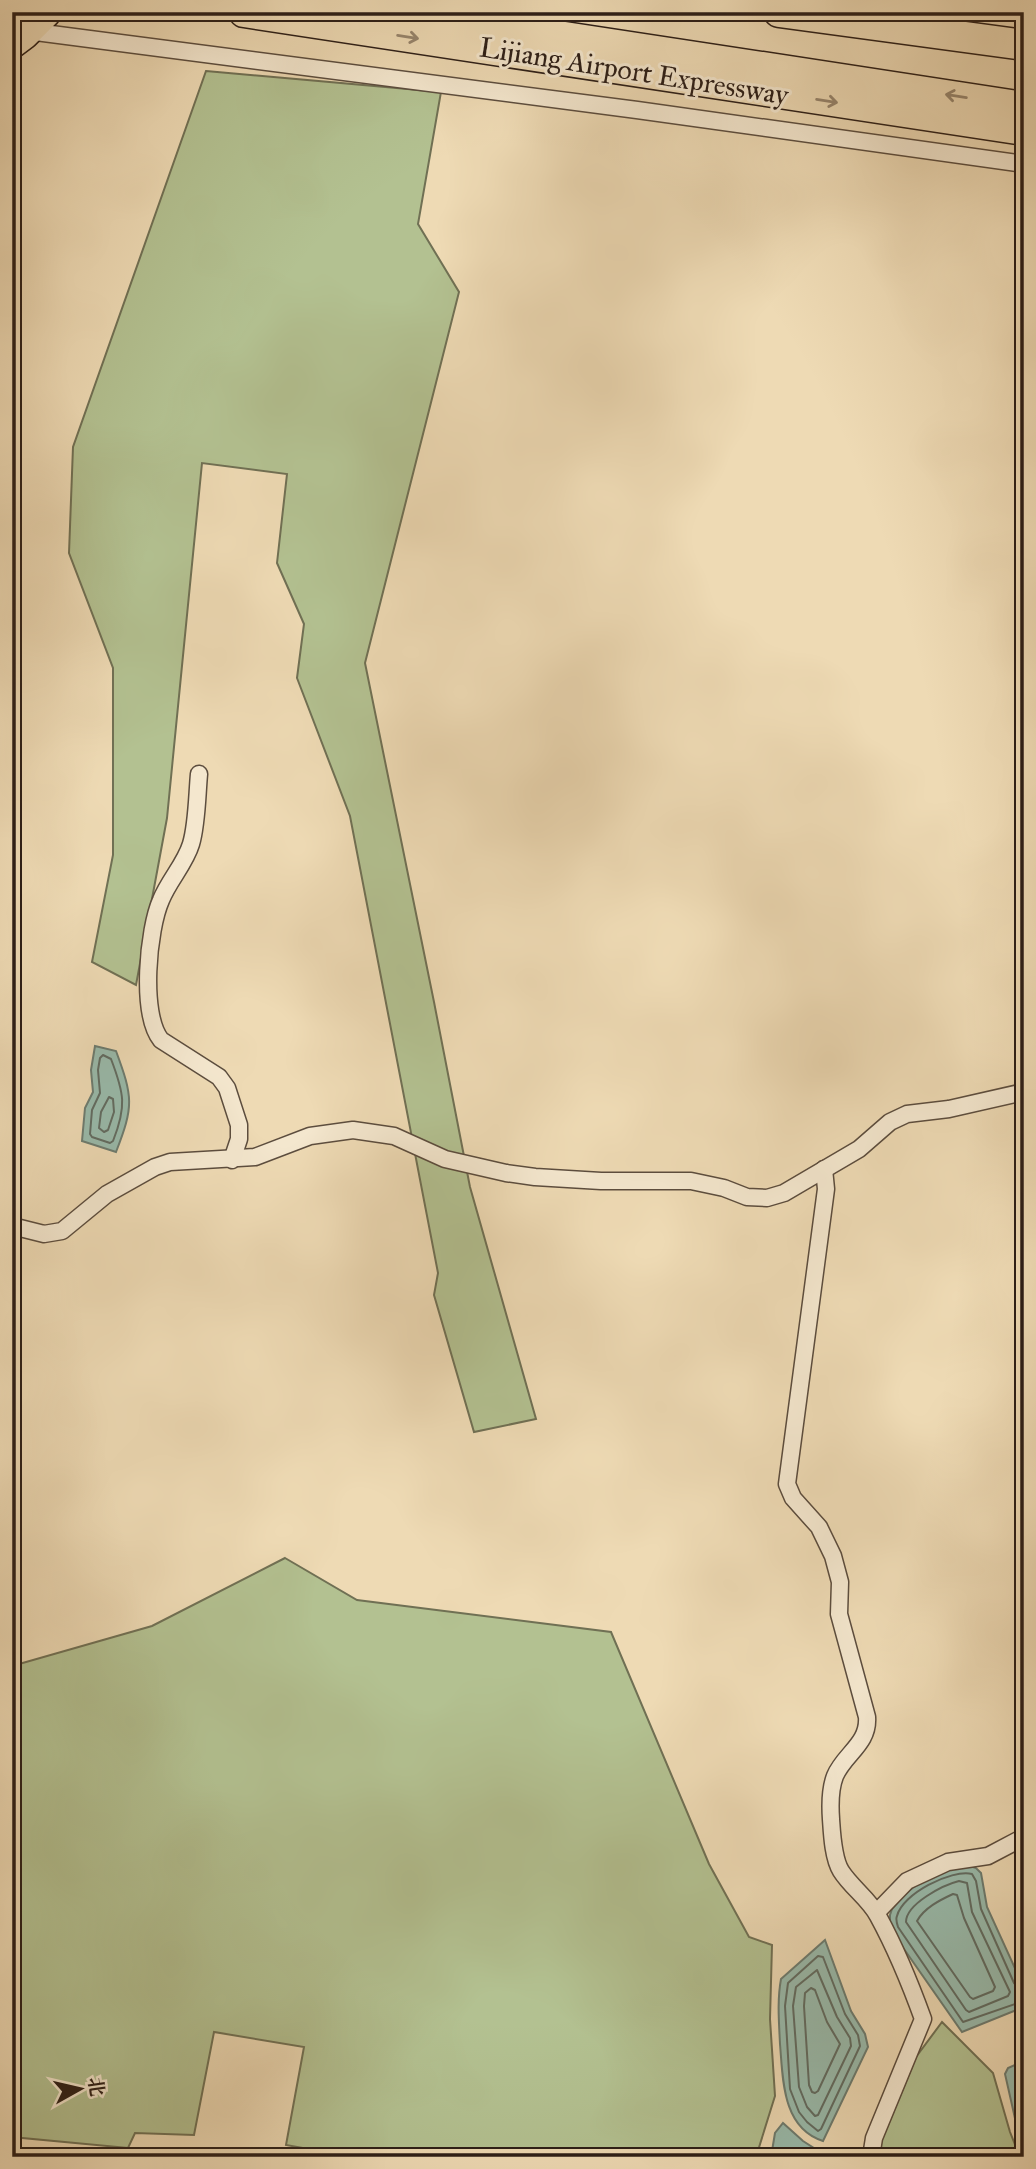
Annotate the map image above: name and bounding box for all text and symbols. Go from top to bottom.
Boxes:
street label: Lijiang Airport Expressway [477,29,792,113]
one-way arrow [397,31,419,44]
one-way arrow [945,89,968,102]
one-way arrow [815,94,838,107]
north arrow [46,2054,116,2124]
text: 北 [84,2076,109,2098]

